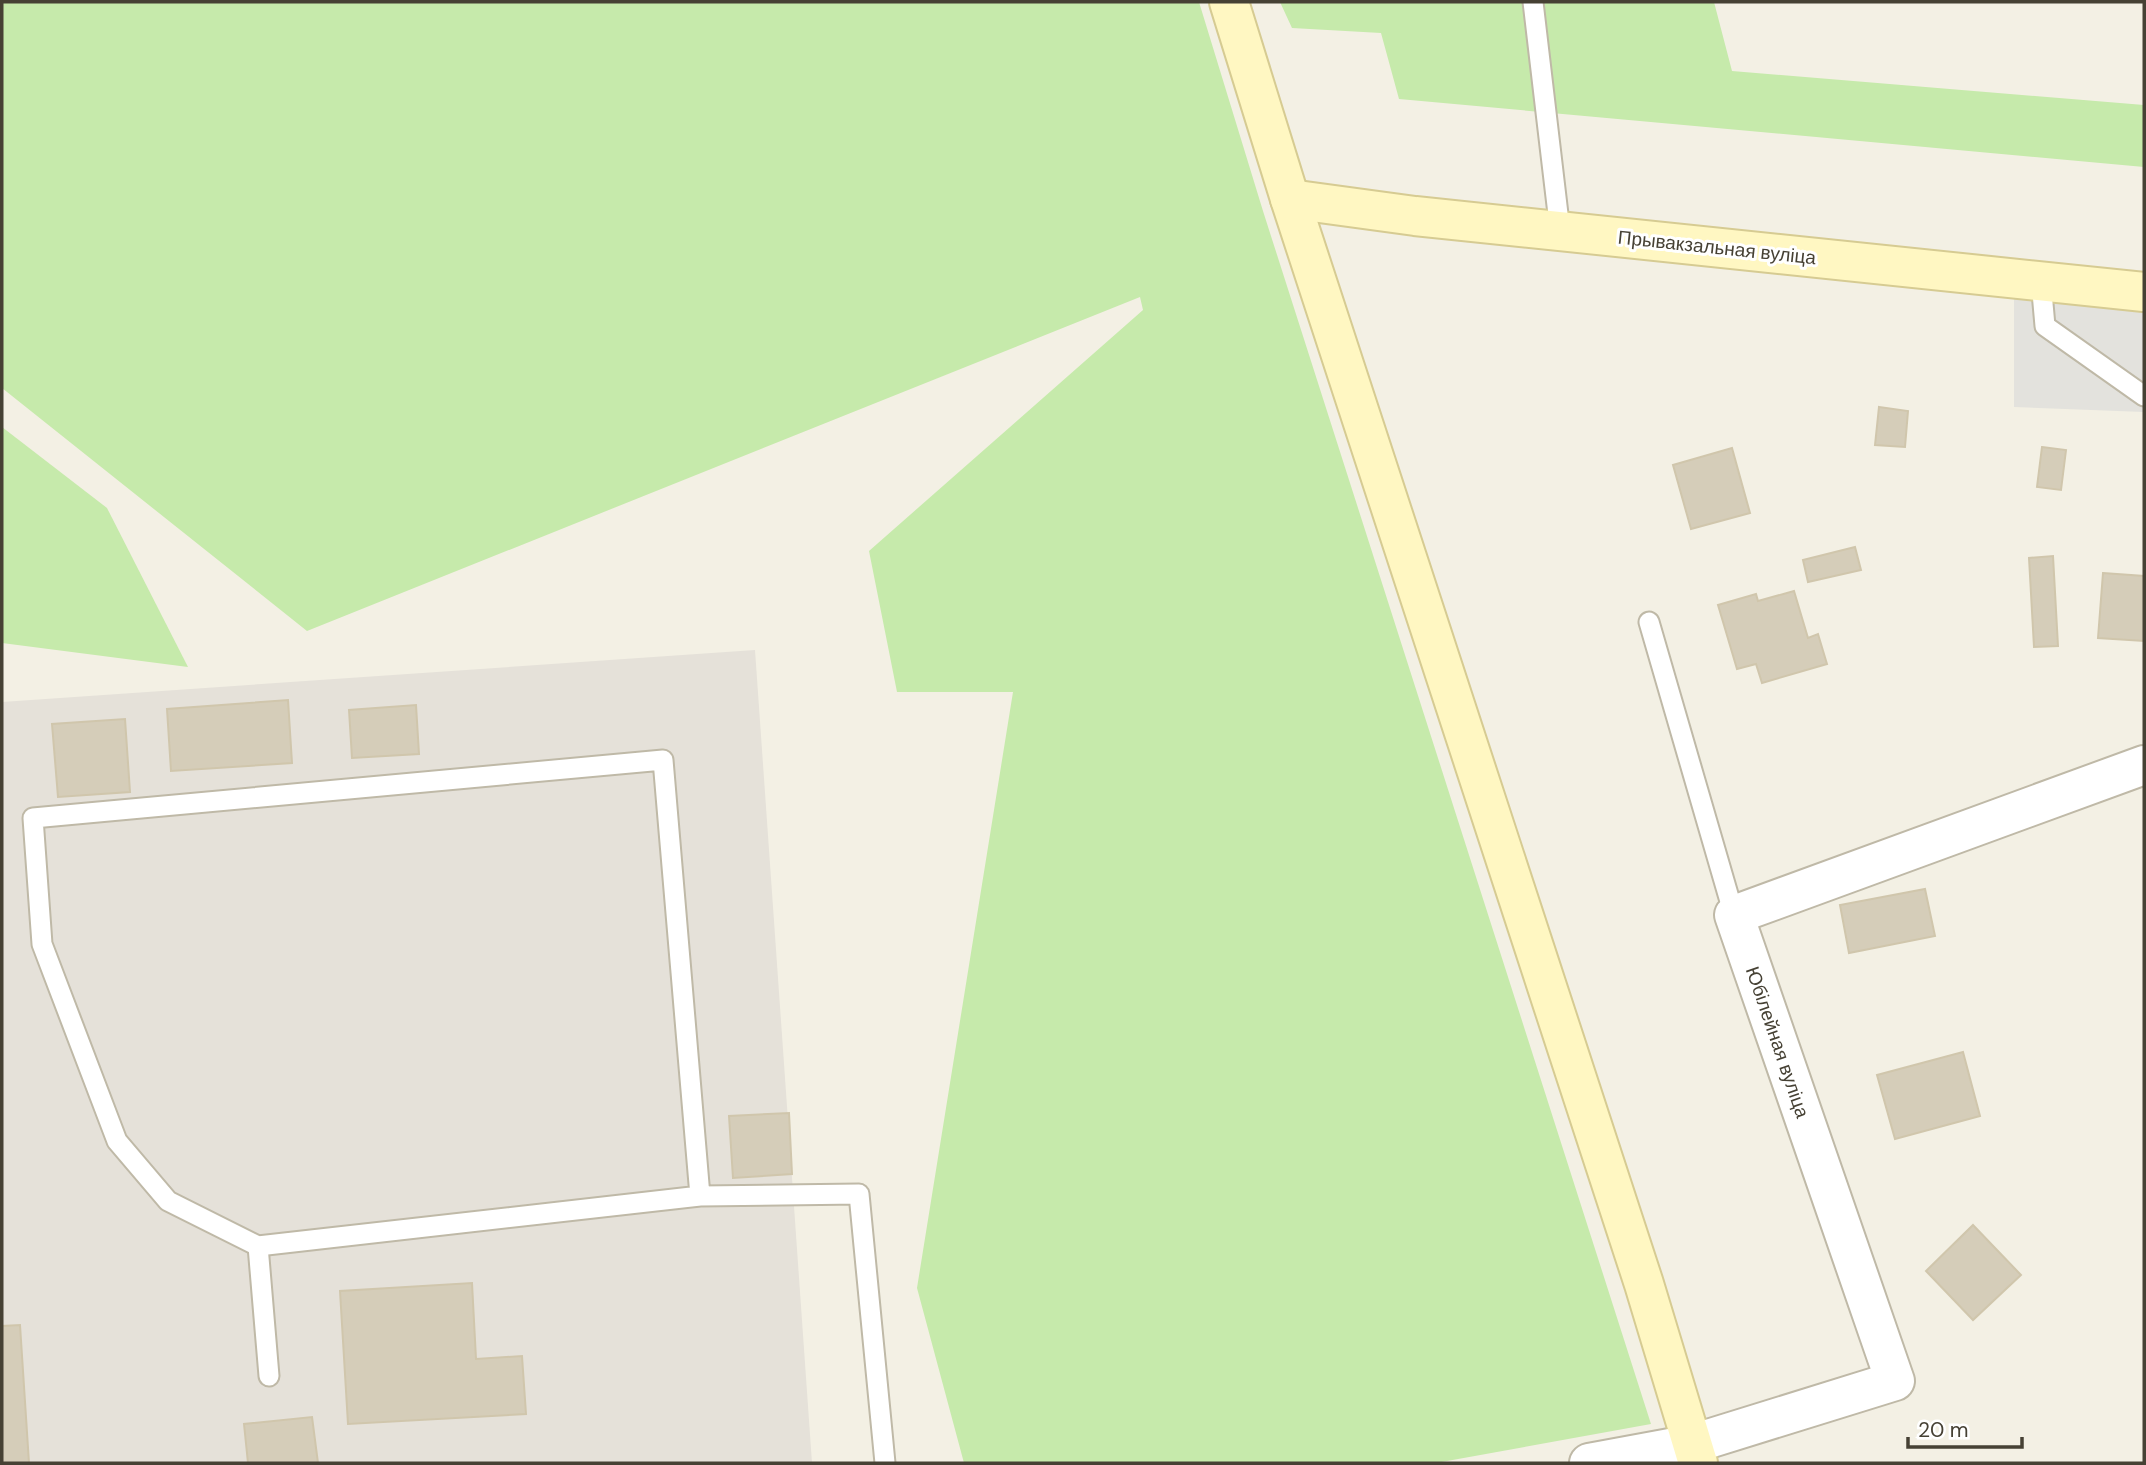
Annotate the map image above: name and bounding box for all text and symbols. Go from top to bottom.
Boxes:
street label: Прывакзальная вуліца [1617,225,1818,270]
street label: Юбілейная вуліца [1740,963,1815,1122]
scale bar [1908,1406,2022,1450]
text: 20 m [1918,1416,1969,1444]

